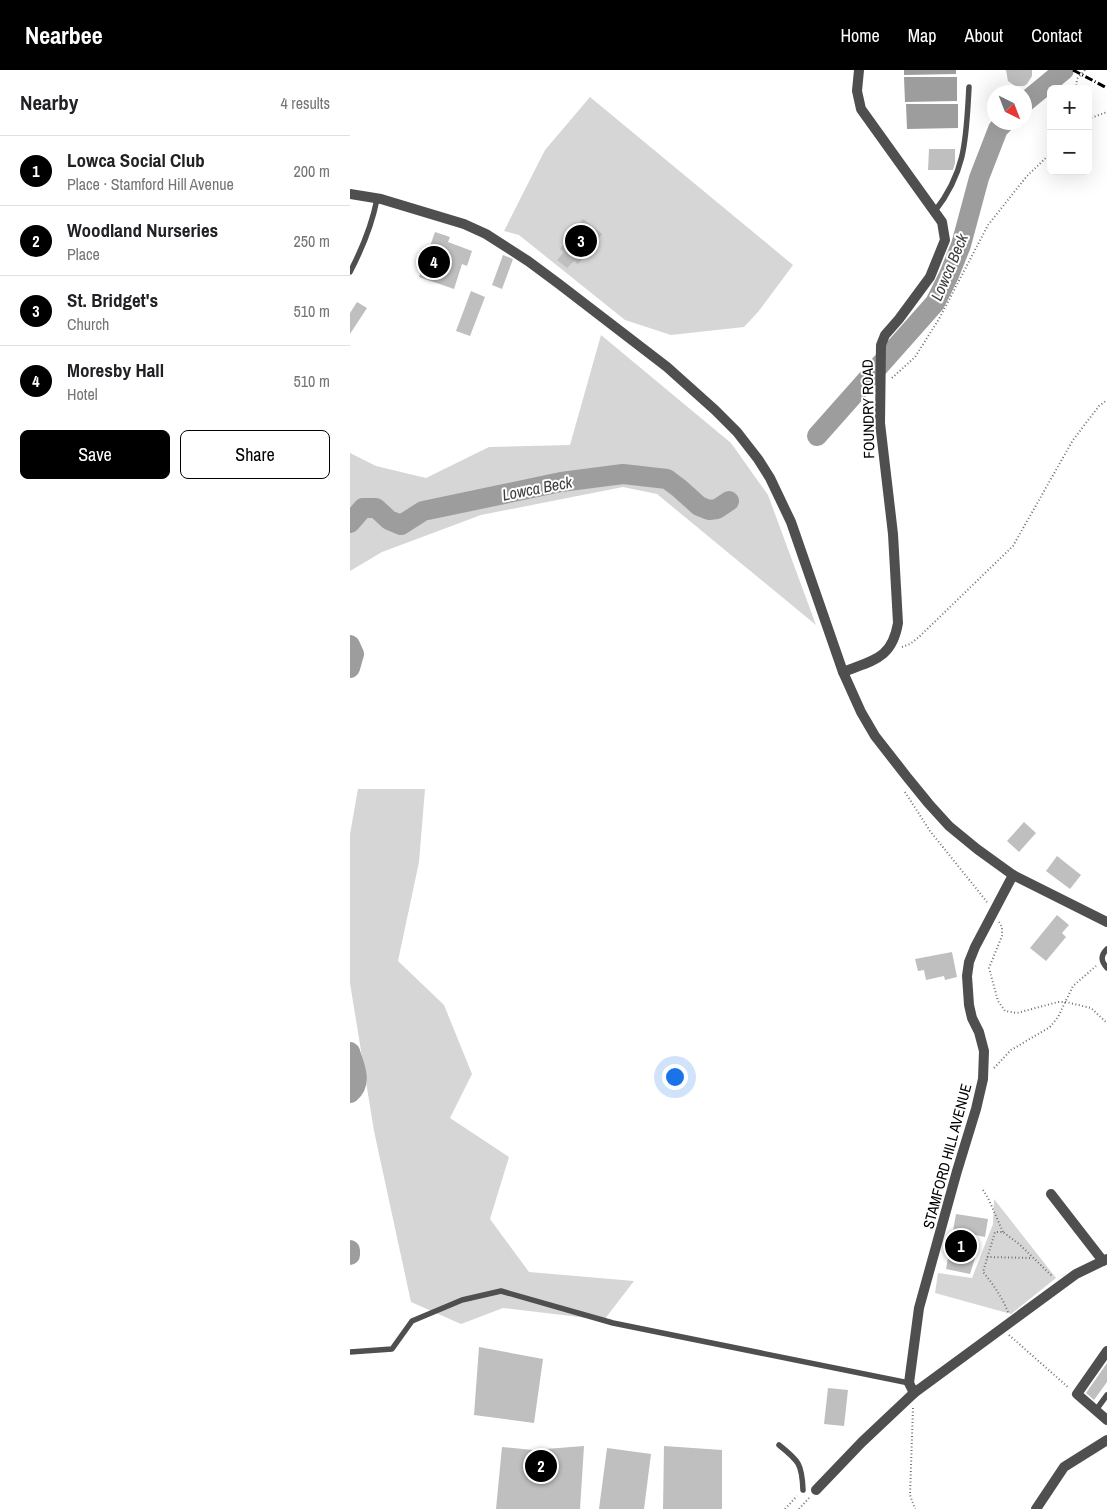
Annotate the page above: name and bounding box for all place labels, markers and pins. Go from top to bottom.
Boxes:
pin: 3 [565,222,597,260]
pin: 4 [418,243,450,281]
pin: 1 [945,1227,977,1265]
pin: 2 [525,1447,557,1485]

